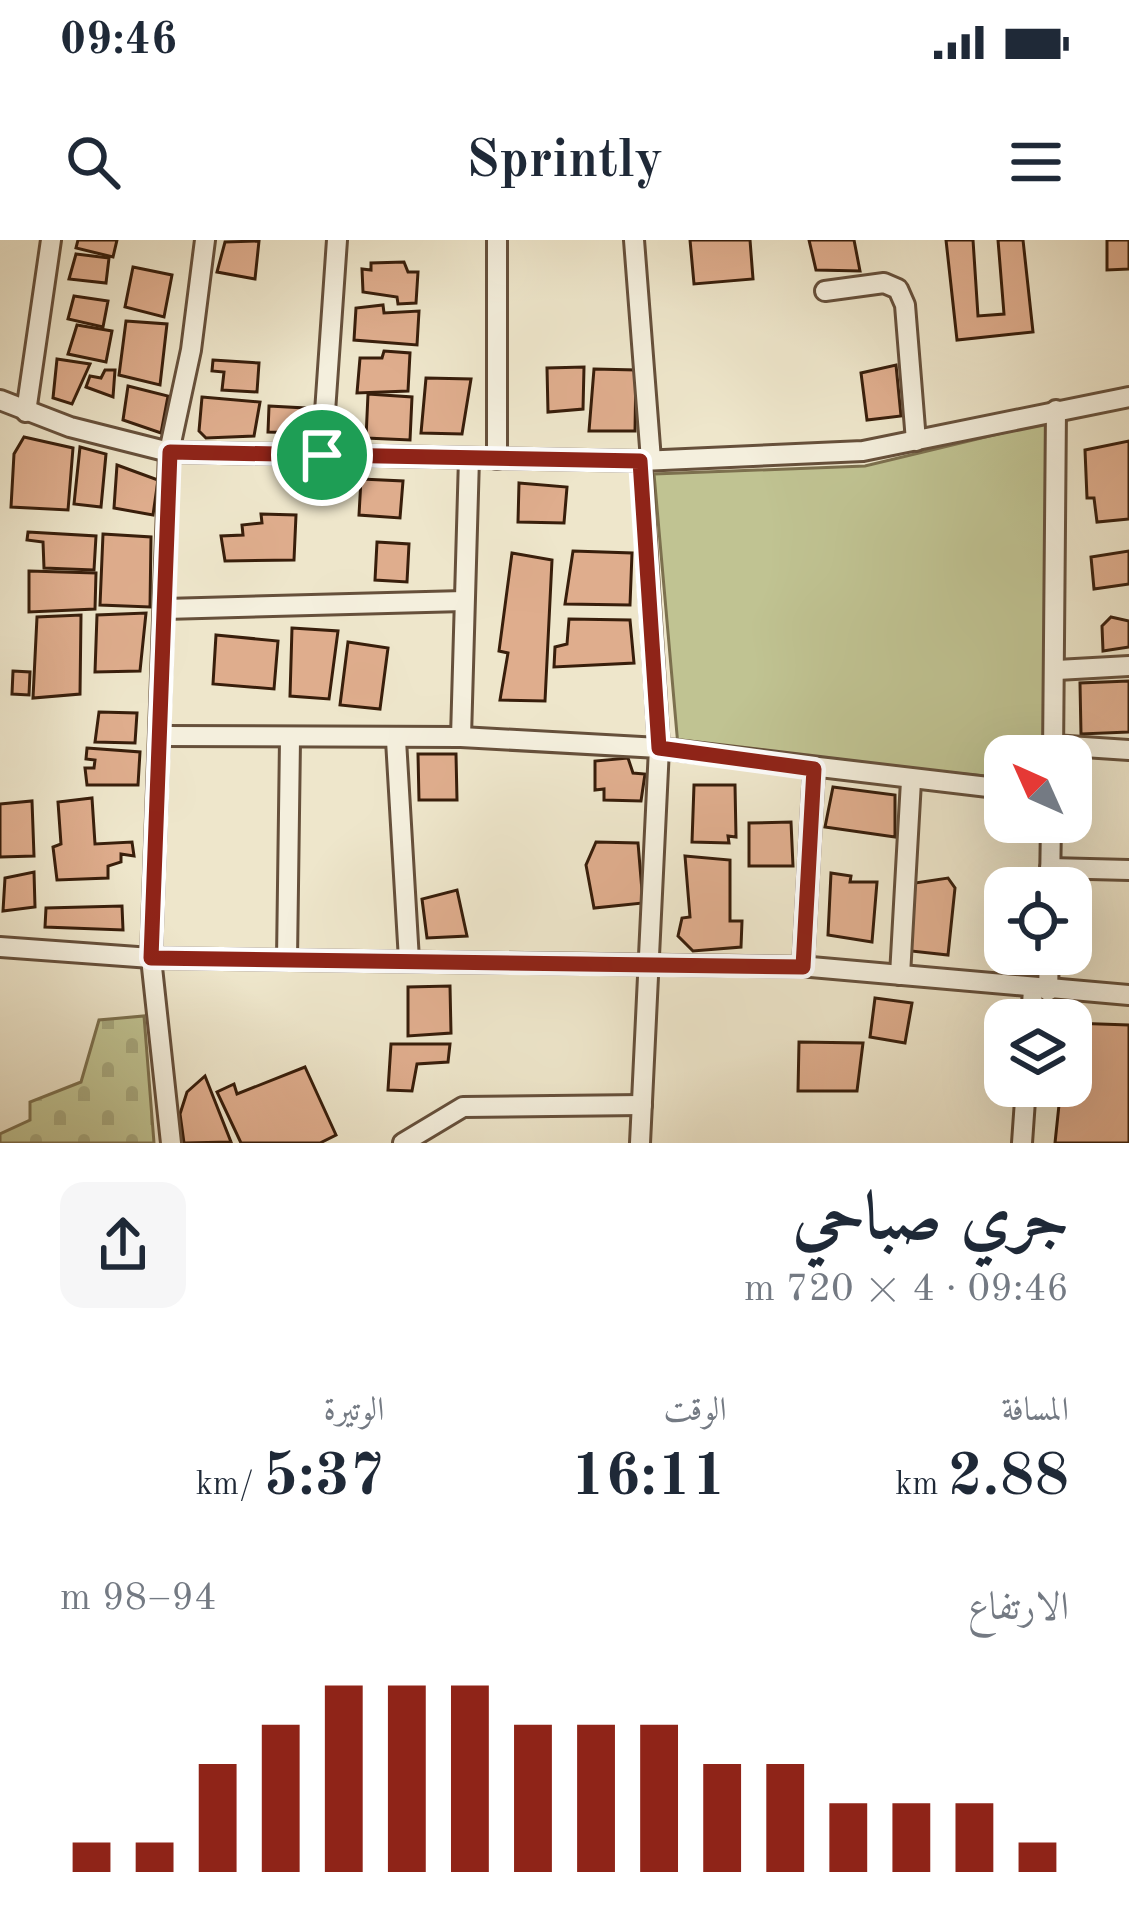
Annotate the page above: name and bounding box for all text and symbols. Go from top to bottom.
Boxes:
text: 09:46 [60,19,177,64]
icon: search [60,129,126,195]
icon: menu [1003,129,1069,195]
text: Sprintly [466,135,663,189]
pin [271,404,373,506]
icon: arrive [289,422,355,488]
north arrow [984,735,1092,843]
map controls [984,735,1092,1107]
button: locate [984,867,1092,975]
button: layers [984,999,1092,1107]
button: share [60,1182,186,1308]
text: جري صباحي [793,1188,1069,1254]
text: 09:46 · 4 × 720 m [744,1270,1069,1309]
text: الوتيرة [323,1395,384,1428]
text: الوقت [663,1395,727,1428]
text: المسافة [1002,1395,1069,1428]
text: 5:37 [263,1448,384,1508]
text: 16:11 [571,1448,727,1508]
text: 2.88 [948,1448,1069,1508]
text: /km [196,1469,263,1502]
text: km [895,1469,948,1502]
text: 94–98 m [60,1579,217,1618]
text: الارتفاع [968,1589,1069,1628]

